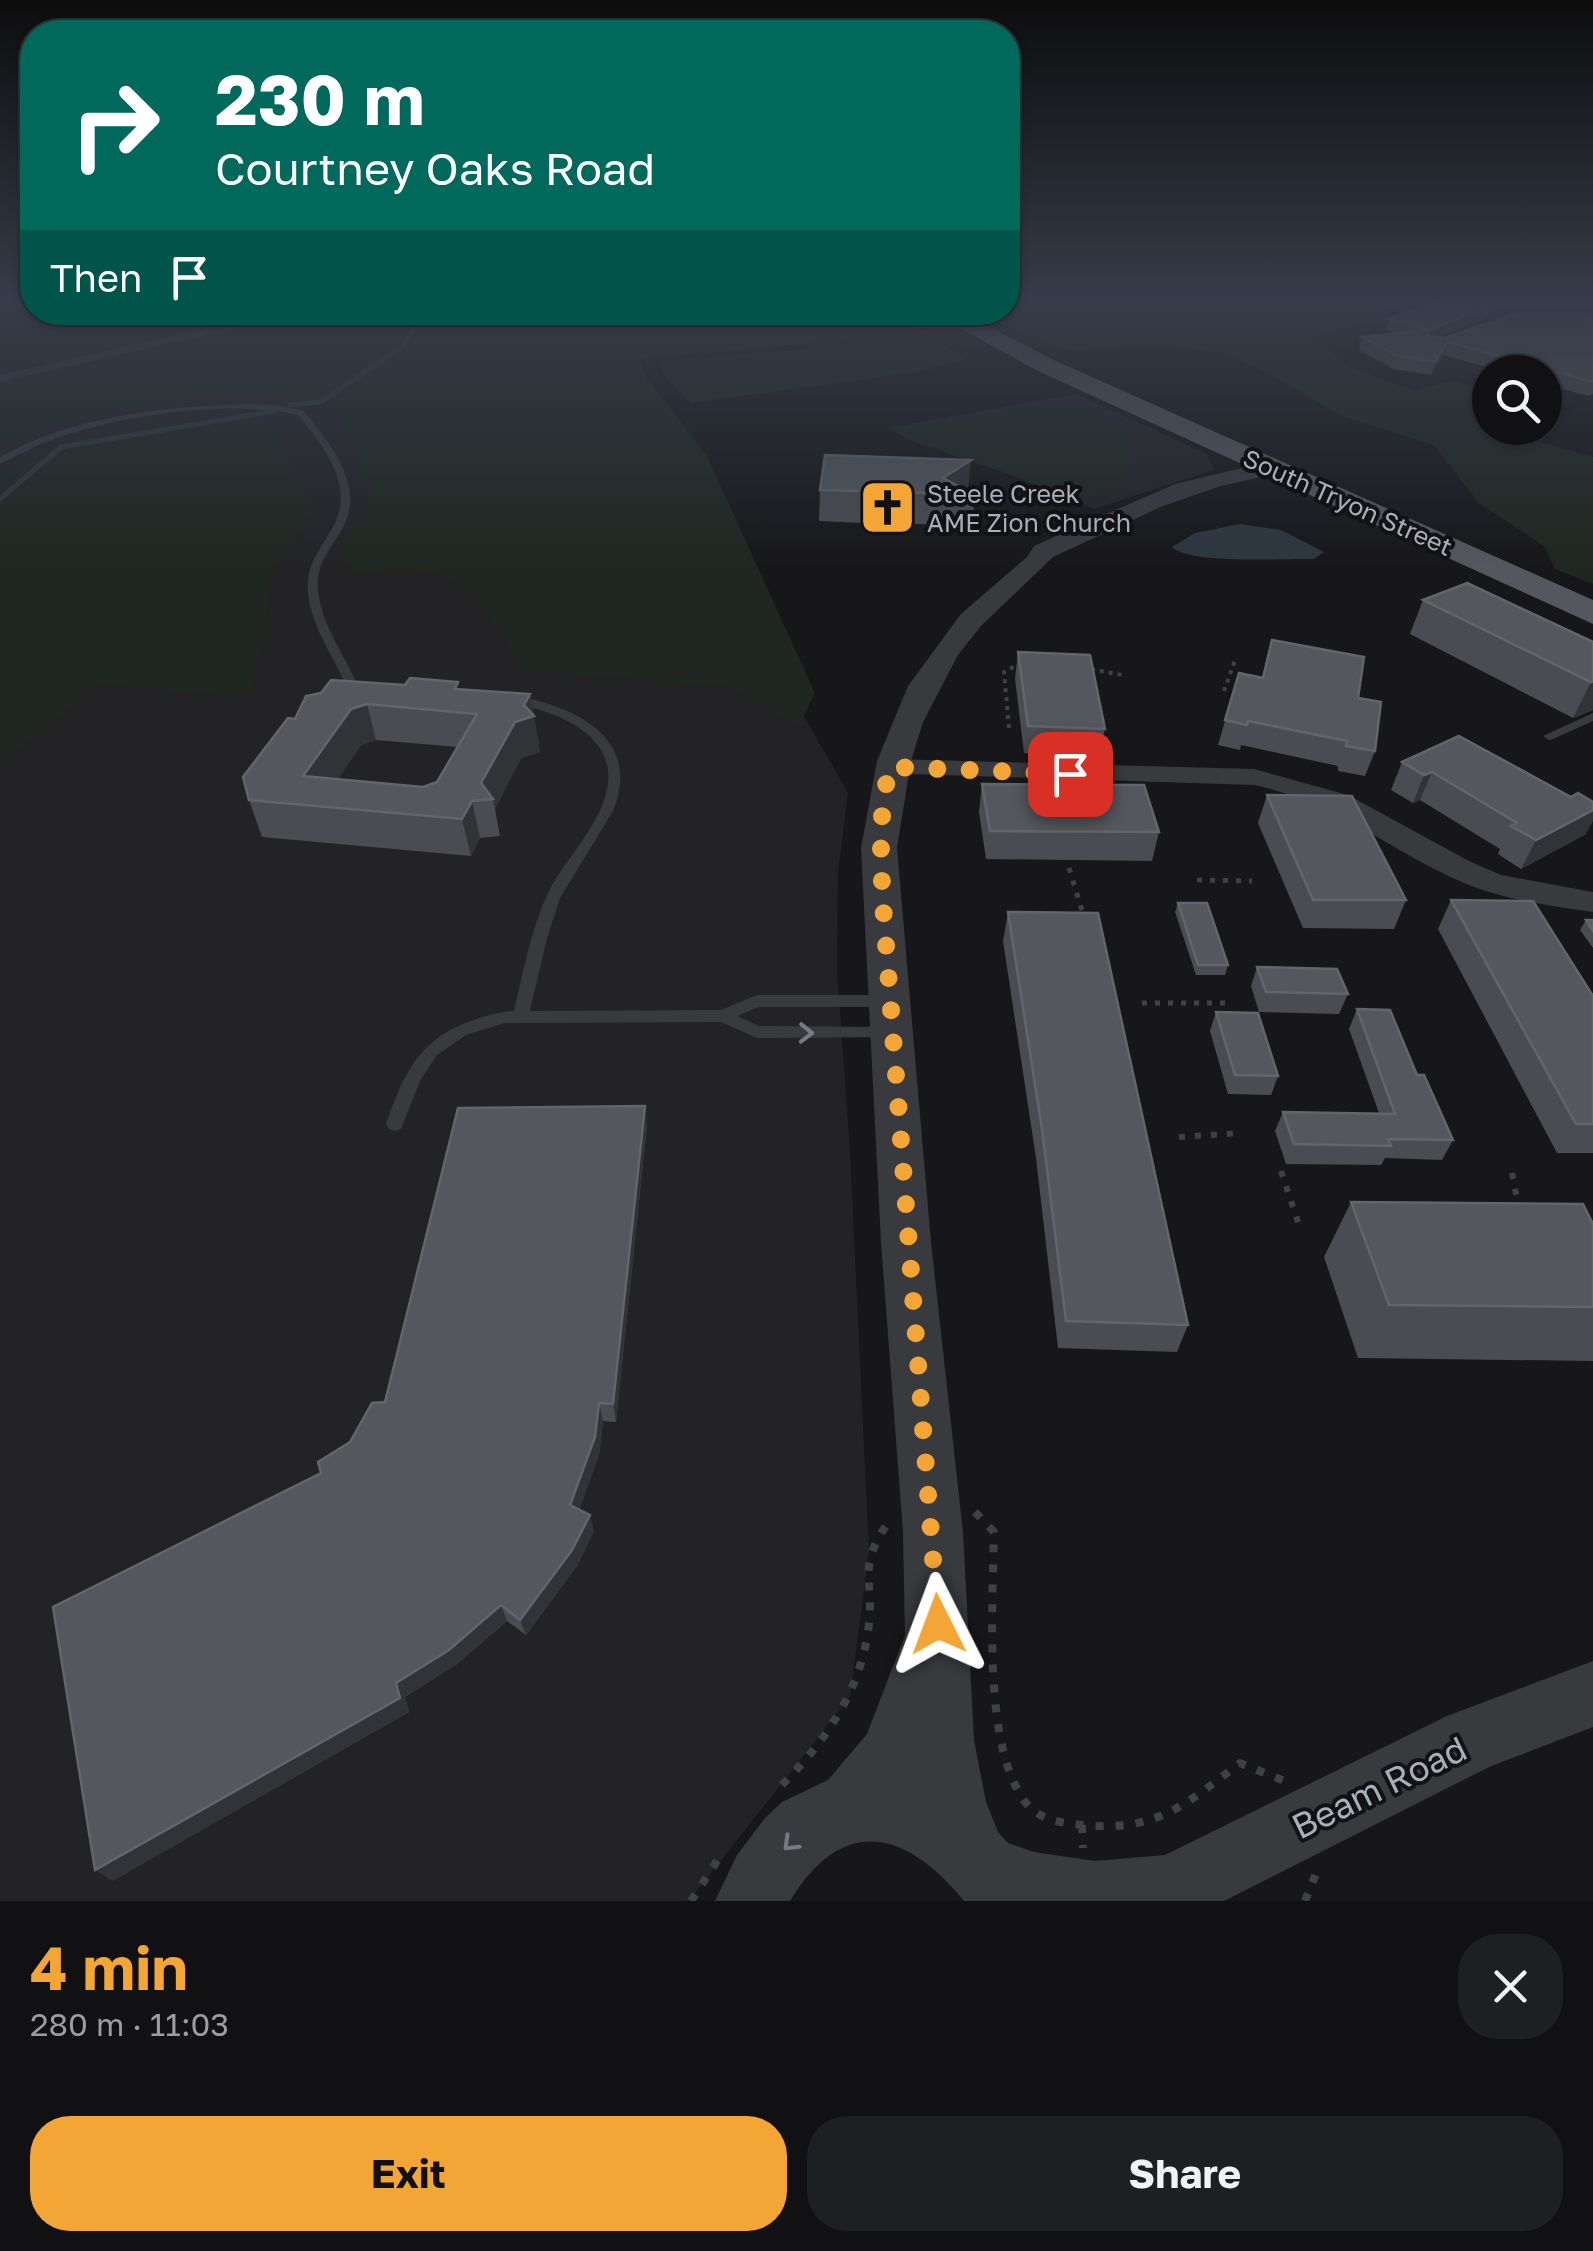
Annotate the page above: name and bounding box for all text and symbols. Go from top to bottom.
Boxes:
text: 230 m [215,56,425,140]
icon: right [50,60,180,190]
text: Courtney Oaks Road [215,141,655,195]
icon: arrive [162,250,217,305]
text: Then [50,255,142,300]
map controls [1472,355,1562,445]
button: search [1472,355,1562,445]
street label: South Tryon Street [1239,442,1457,562]
church icon: Steele Creek AME Zion Church [858,477,918,537]
place label: Steele Creek AME Zion Church [927,478,1131,538]
pin [1028,732,1113,817]
icon: arrive [1043,747,1098,802]
one-way arrow [799,1022,815,1043]
position arrow [886,1572,990,1676]
street label: Beam Road [1285,1727,1473,1847]
one-way arrow [783,1832,801,1850]
text: 4 min [30,1931,188,2003]
button: close [1458,1934,1563,2039]
text: 280 m · 11:03 [30,2005,229,2043]
button: Exit [30,2116,787,2231]
button: Share [807,2116,1563,2231]

